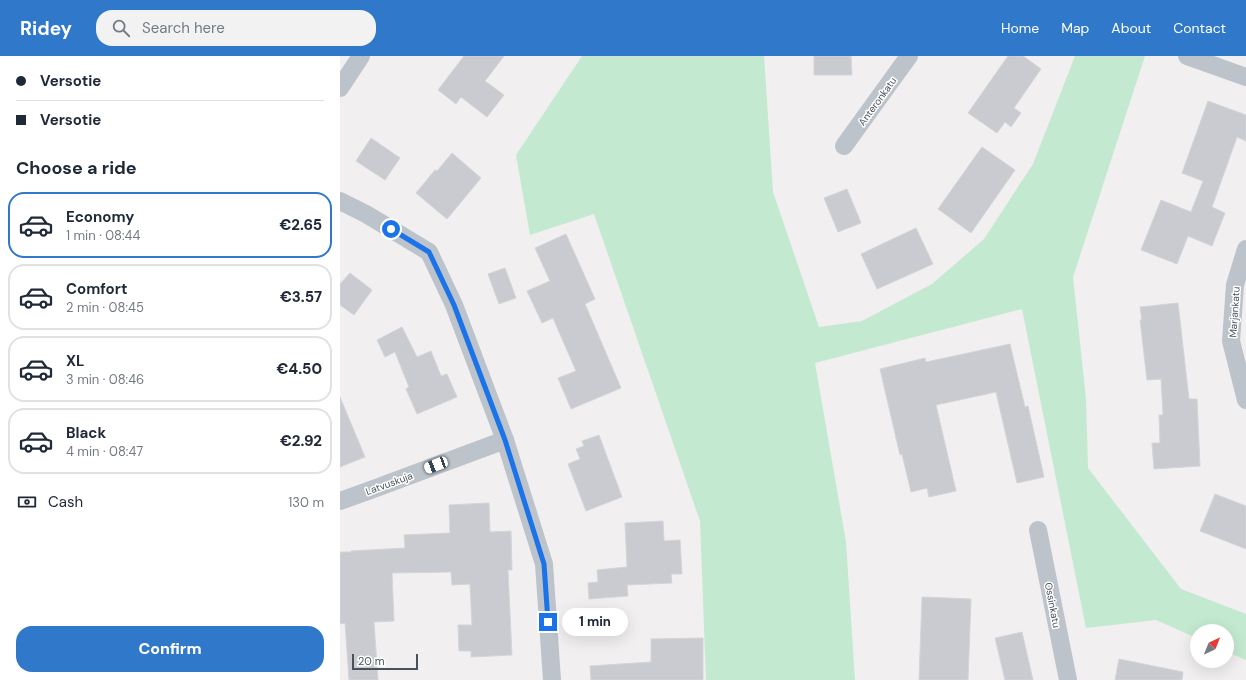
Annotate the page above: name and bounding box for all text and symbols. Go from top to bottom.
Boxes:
search box [96,10,376,46]
text: Ridey [20,16,72,41]
icon: search [110,17,132,39]
text: Search here [142,18,225,38]
text: Home [1001,19,1039,37]
text: Map [1061,19,1089,37]
text: About [1111,19,1151,37]
text: Contact [1173,19,1226,37]
text: Versotie [40,71,101,91]
street label: Anteronkatu [855,74,900,128]
text: Versotie [40,110,101,130]
text: Choose a ride [16,156,137,180]
icon: car [18,207,54,243]
text: Economy [66,207,134,227]
text: €2.65 [279,215,322,235]
route start [382,220,400,238]
text: 1 min · 08:44 [66,227,140,244]
icon: car [18,279,54,315]
text: Comfort [66,279,127,299]
street label: Marjankatu [1226,286,1243,338]
text: €3.57 [280,287,322,307]
text: 2 min · 08:45 [66,299,144,316]
icon: car [18,351,54,387]
text: XL [66,351,84,371]
text: €4.50 [277,359,322,379]
text: 3 min · 08:46 [66,371,144,388]
icon: car [18,423,54,459]
text: Black [66,423,106,443]
text: €2.92 [280,431,322,451]
text: 4 min · 08:47 [66,443,143,460]
car [423,455,449,475]
street label: Latvuskuja [364,469,414,498]
icon: cash [16,491,38,513]
text: Cash [48,492,83,512]
text: 130 m [288,494,324,511]
street label: Ossinkatu [1042,581,1063,629]
callout: 1 min [562,608,628,636]
route end [539,613,557,631]
text: 1 min [579,613,611,630]
north arrow [1190,624,1234,668]
map controls [1190,624,1234,668]
button: Confirm [16,626,324,672]
scale bar [352,652,418,671]
text: 20 m [358,654,384,668]

